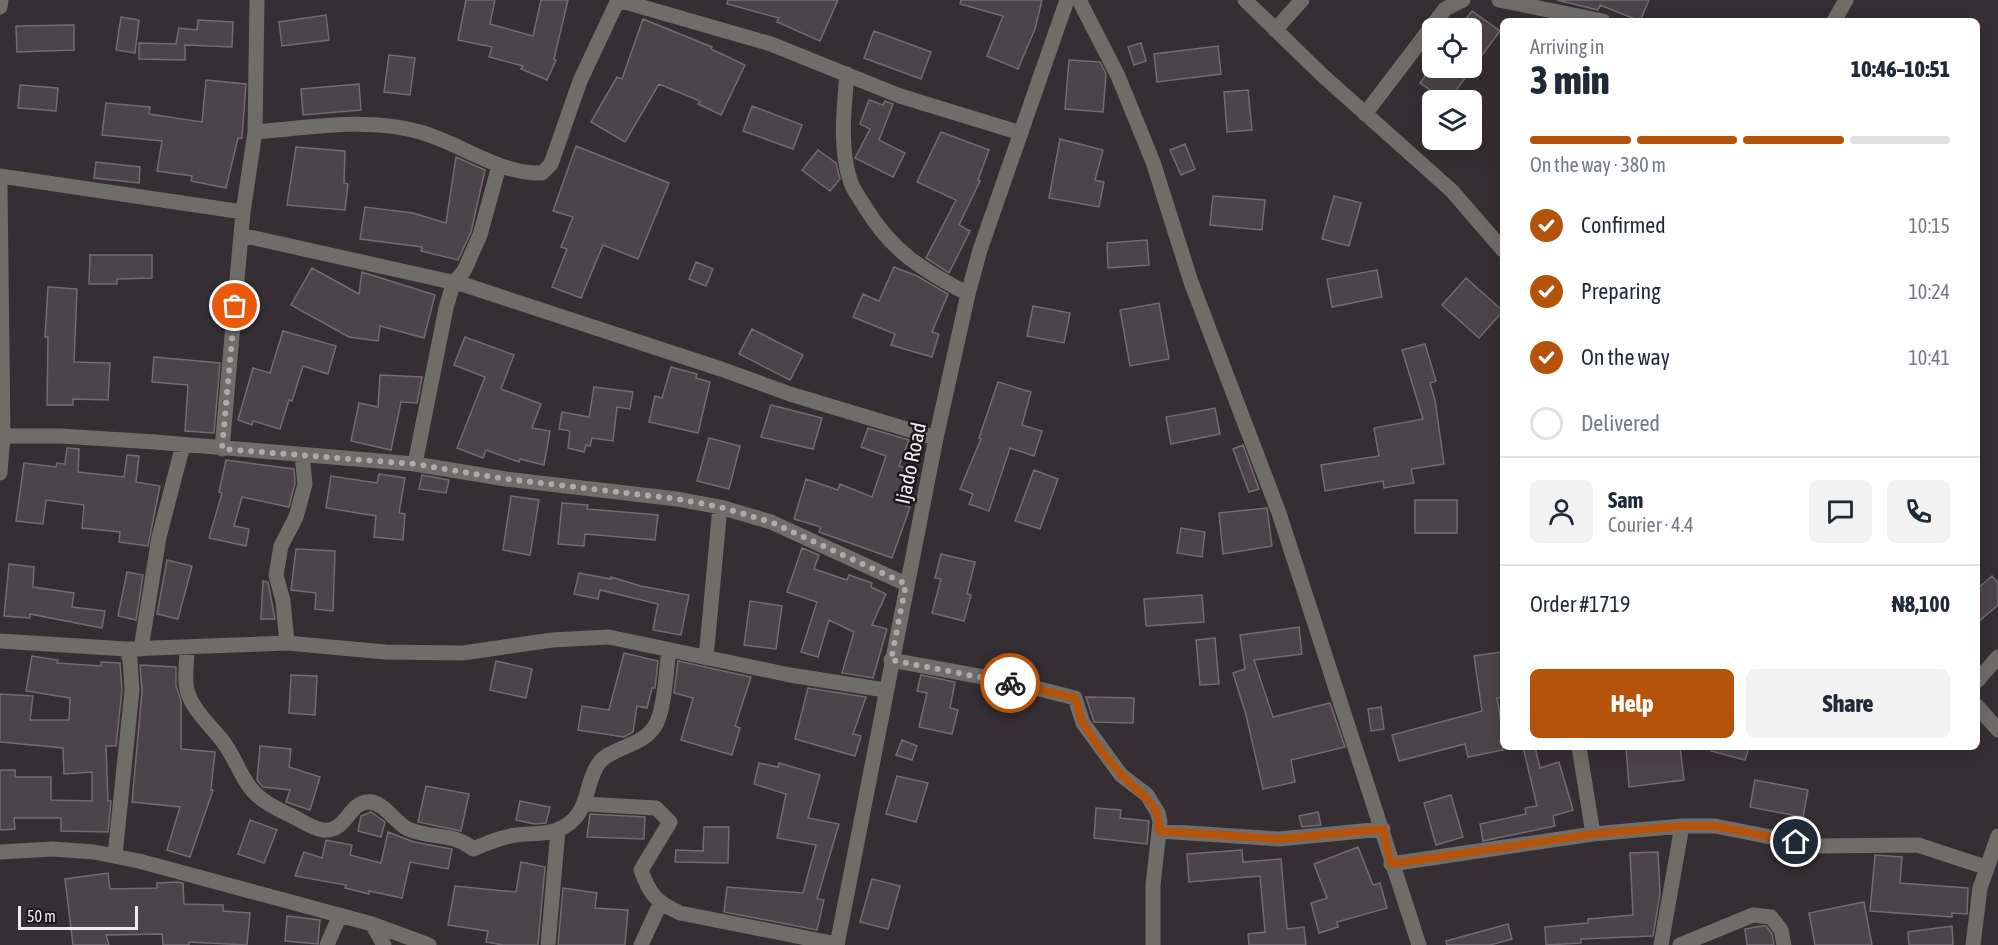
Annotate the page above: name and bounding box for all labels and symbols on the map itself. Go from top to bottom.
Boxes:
pin [209,280,260,331]
street label: Ijado Road [890,420,930,506]
courier [980,653,1040,713]
pin [1770,816,1821,867]
scale bar [18,903,138,930]

